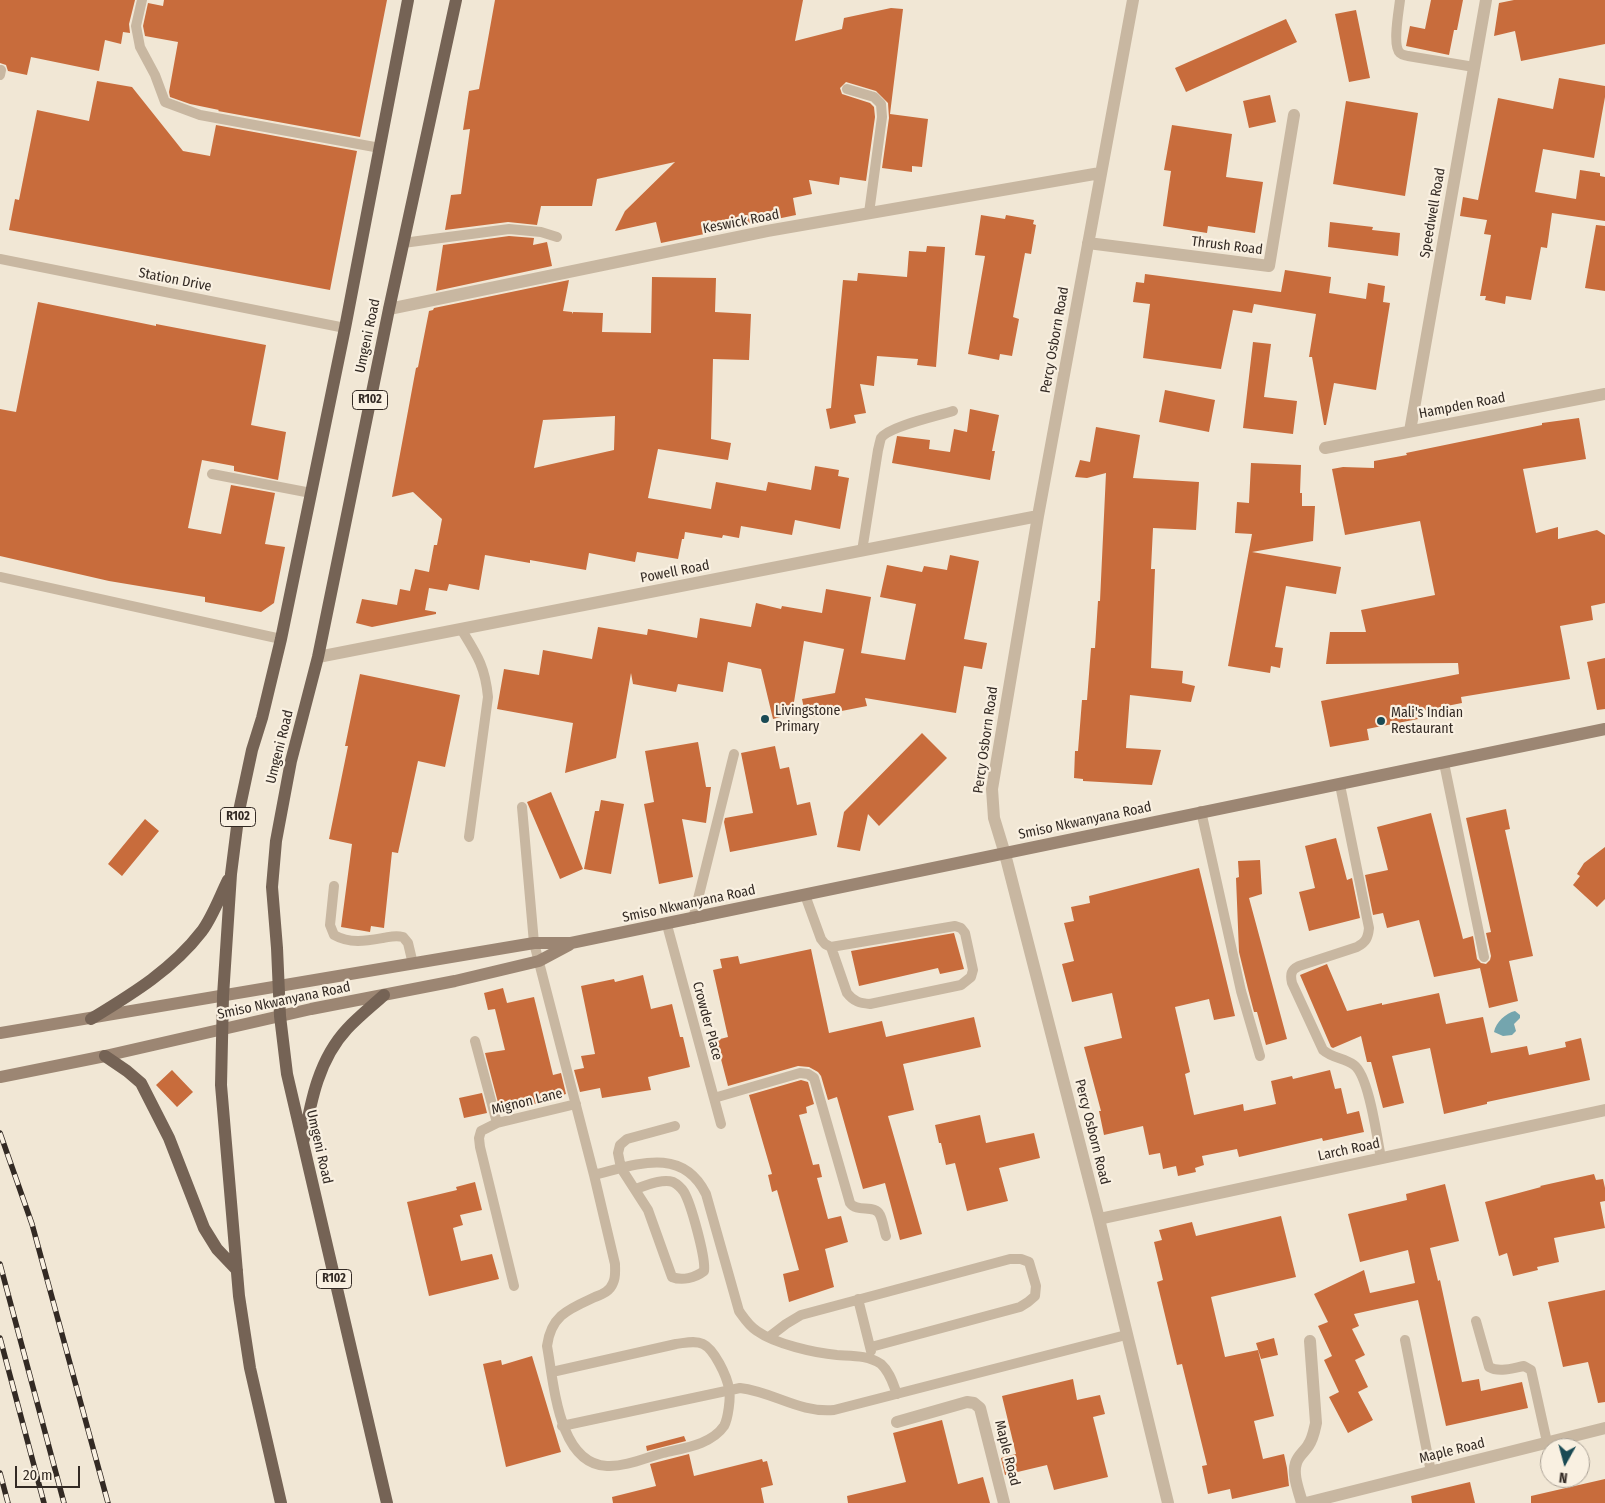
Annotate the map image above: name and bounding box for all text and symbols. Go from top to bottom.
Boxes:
street label: Speedwell Road [1417,166,1449,260]
street label: Keswick Road [701,206,781,238]
street label: Thrush Road [1190,233,1264,259]
street label: Station Drive [137,265,213,295]
street label: Percy Osborn Road [1037,285,1073,395]
street label: Umgeni Road [352,297,384,375]
street label: Hampden Road [1417,389,1507,423]
road number: R102 [352,390,388,410]
street label: Powell Road [639,557,711,587]
street label: Percy Osborn Road [970,685,1002,795]
place label: Livingstone Primary [775,703,840,736]
place label: Mali's Indian Restaurant [1391,705,1463,738]
street label: Umgeni Road [263,708,297,786]
marker: Livingstone Primary [759,713,771,725]
marker: Mali's Indian Restaurant [1375,715,1387,727]
street label: Smiso Nkwanyana Road [1017,799,1153,843]
road number: R102 [220,808,256,826]
street label: Smiso Nkwanyana Road [621,882,757,926]
street label: Smiso Nkwanyana Road [216,979,352,1023]
street label: Crowder Place [688,980,726,1062]
street label: Percy Osborn Road [1071,1078,1113,1186]
street label: Mignon Lane [490,1085,564,1119]
street label: Umgeni Road [302,1108,336,1186]
street label: Larch Road [1316,1135,1382,1165]
road number: R102 [316,1270,352,1288]
street label: Maple Road [991,1418,1023,1488]
street label: Maple Road [1417,1435,1487,1467]
north arrow [1540,1438,1590,1488]
scale bar [18,1456,82,1488]
text: 20 m [23,1466,53,1484]
text: N [1558,1468,1568,1486]

